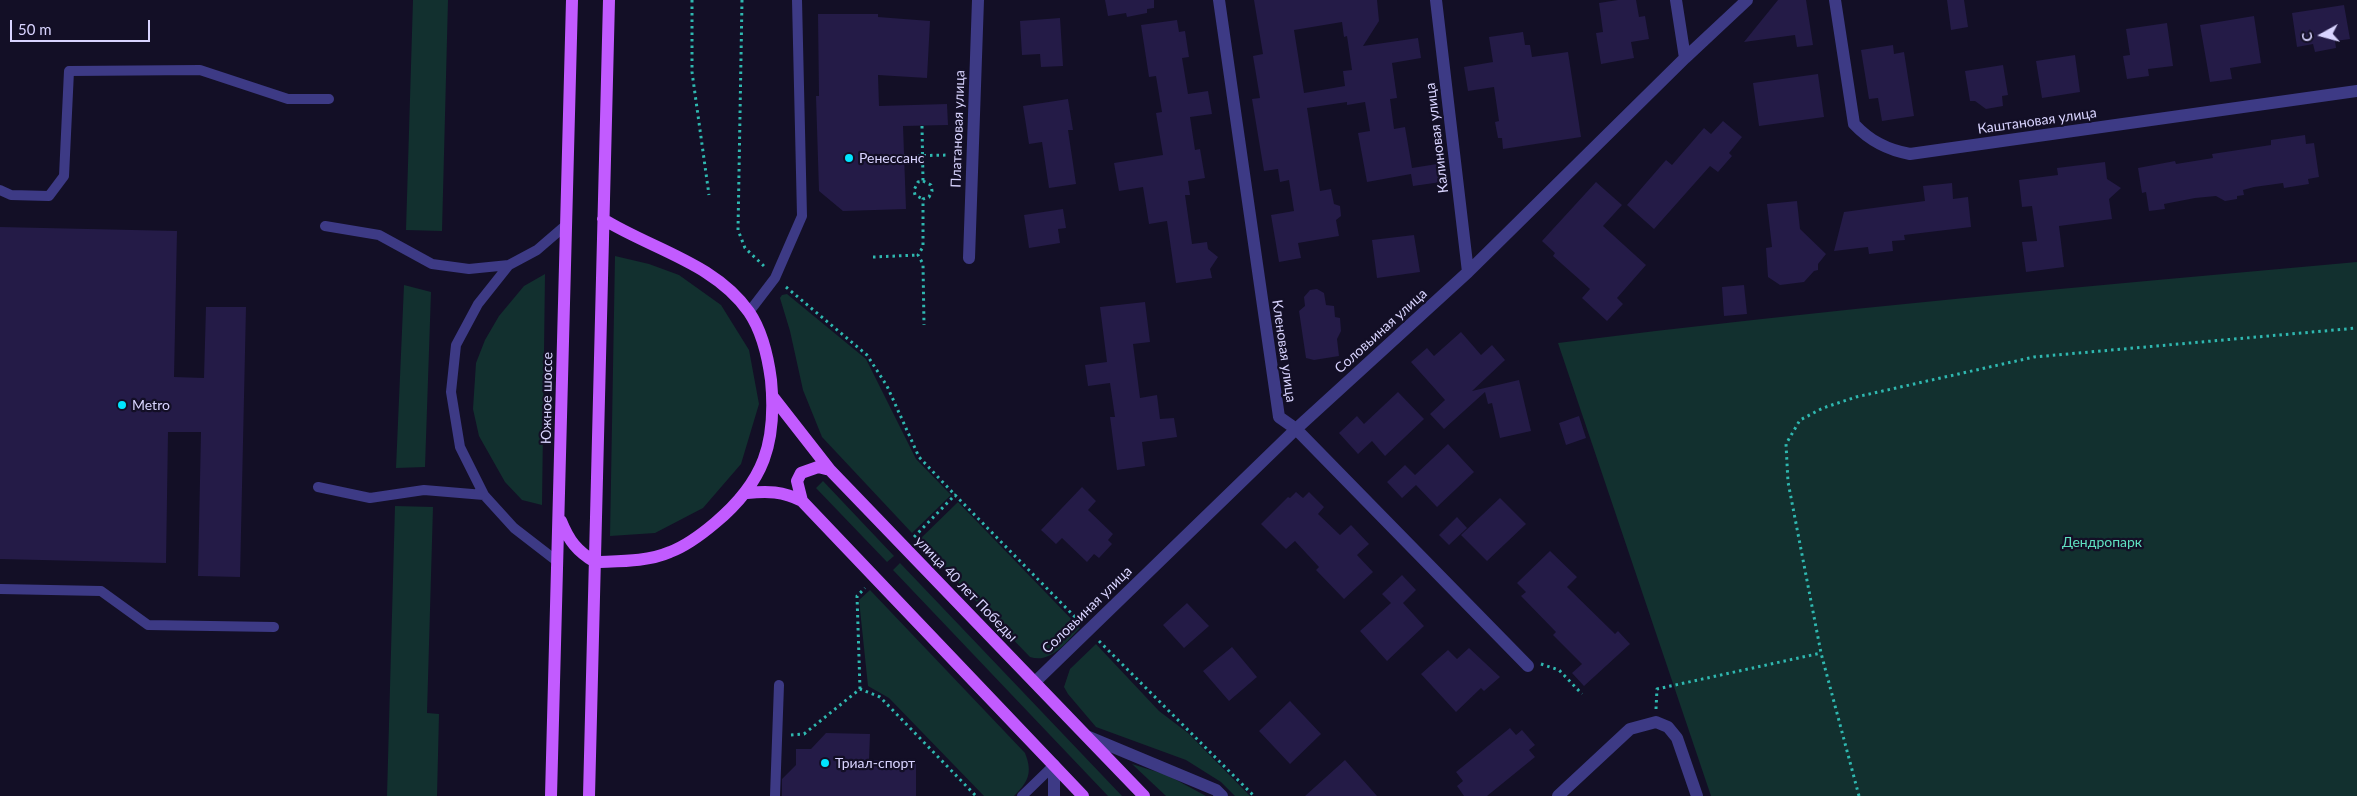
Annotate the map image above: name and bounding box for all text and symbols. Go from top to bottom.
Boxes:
scale bar [12,10,152,42]
north arrow [2297,10,2347,60]
text: 50 m [18,20,52,38]
text: С [2298,31,2316,43]
street label: Платановая улица [948,70,968,188]
street label: Калиновая улица [1422,82,1452,194]
street label: Каштановая улица [1976,104,2098,138]
place label: Ренессанс [859,150,924,166]
marker: Ренессанс [843,152,855,164]
street label: Соловьиная улица [1331,285,1431,377]
street label: Кленовая улица [1268,299,1300,403]
street label: Южное шоссе [538,352,556,444]
place label: Metro [132,397,170,413]
marker: Metro [116,399,128,411]
street label: улица 40 лет Победы [911,533,1021,645]
park label: Дендропарк [2062,534,2142,550]
street label: Соловьиная улица [1039,563,1135,657]
place label: Триал-спорт [835,755,915,771]
marker: Триал-спорт [819,757,831,769]

